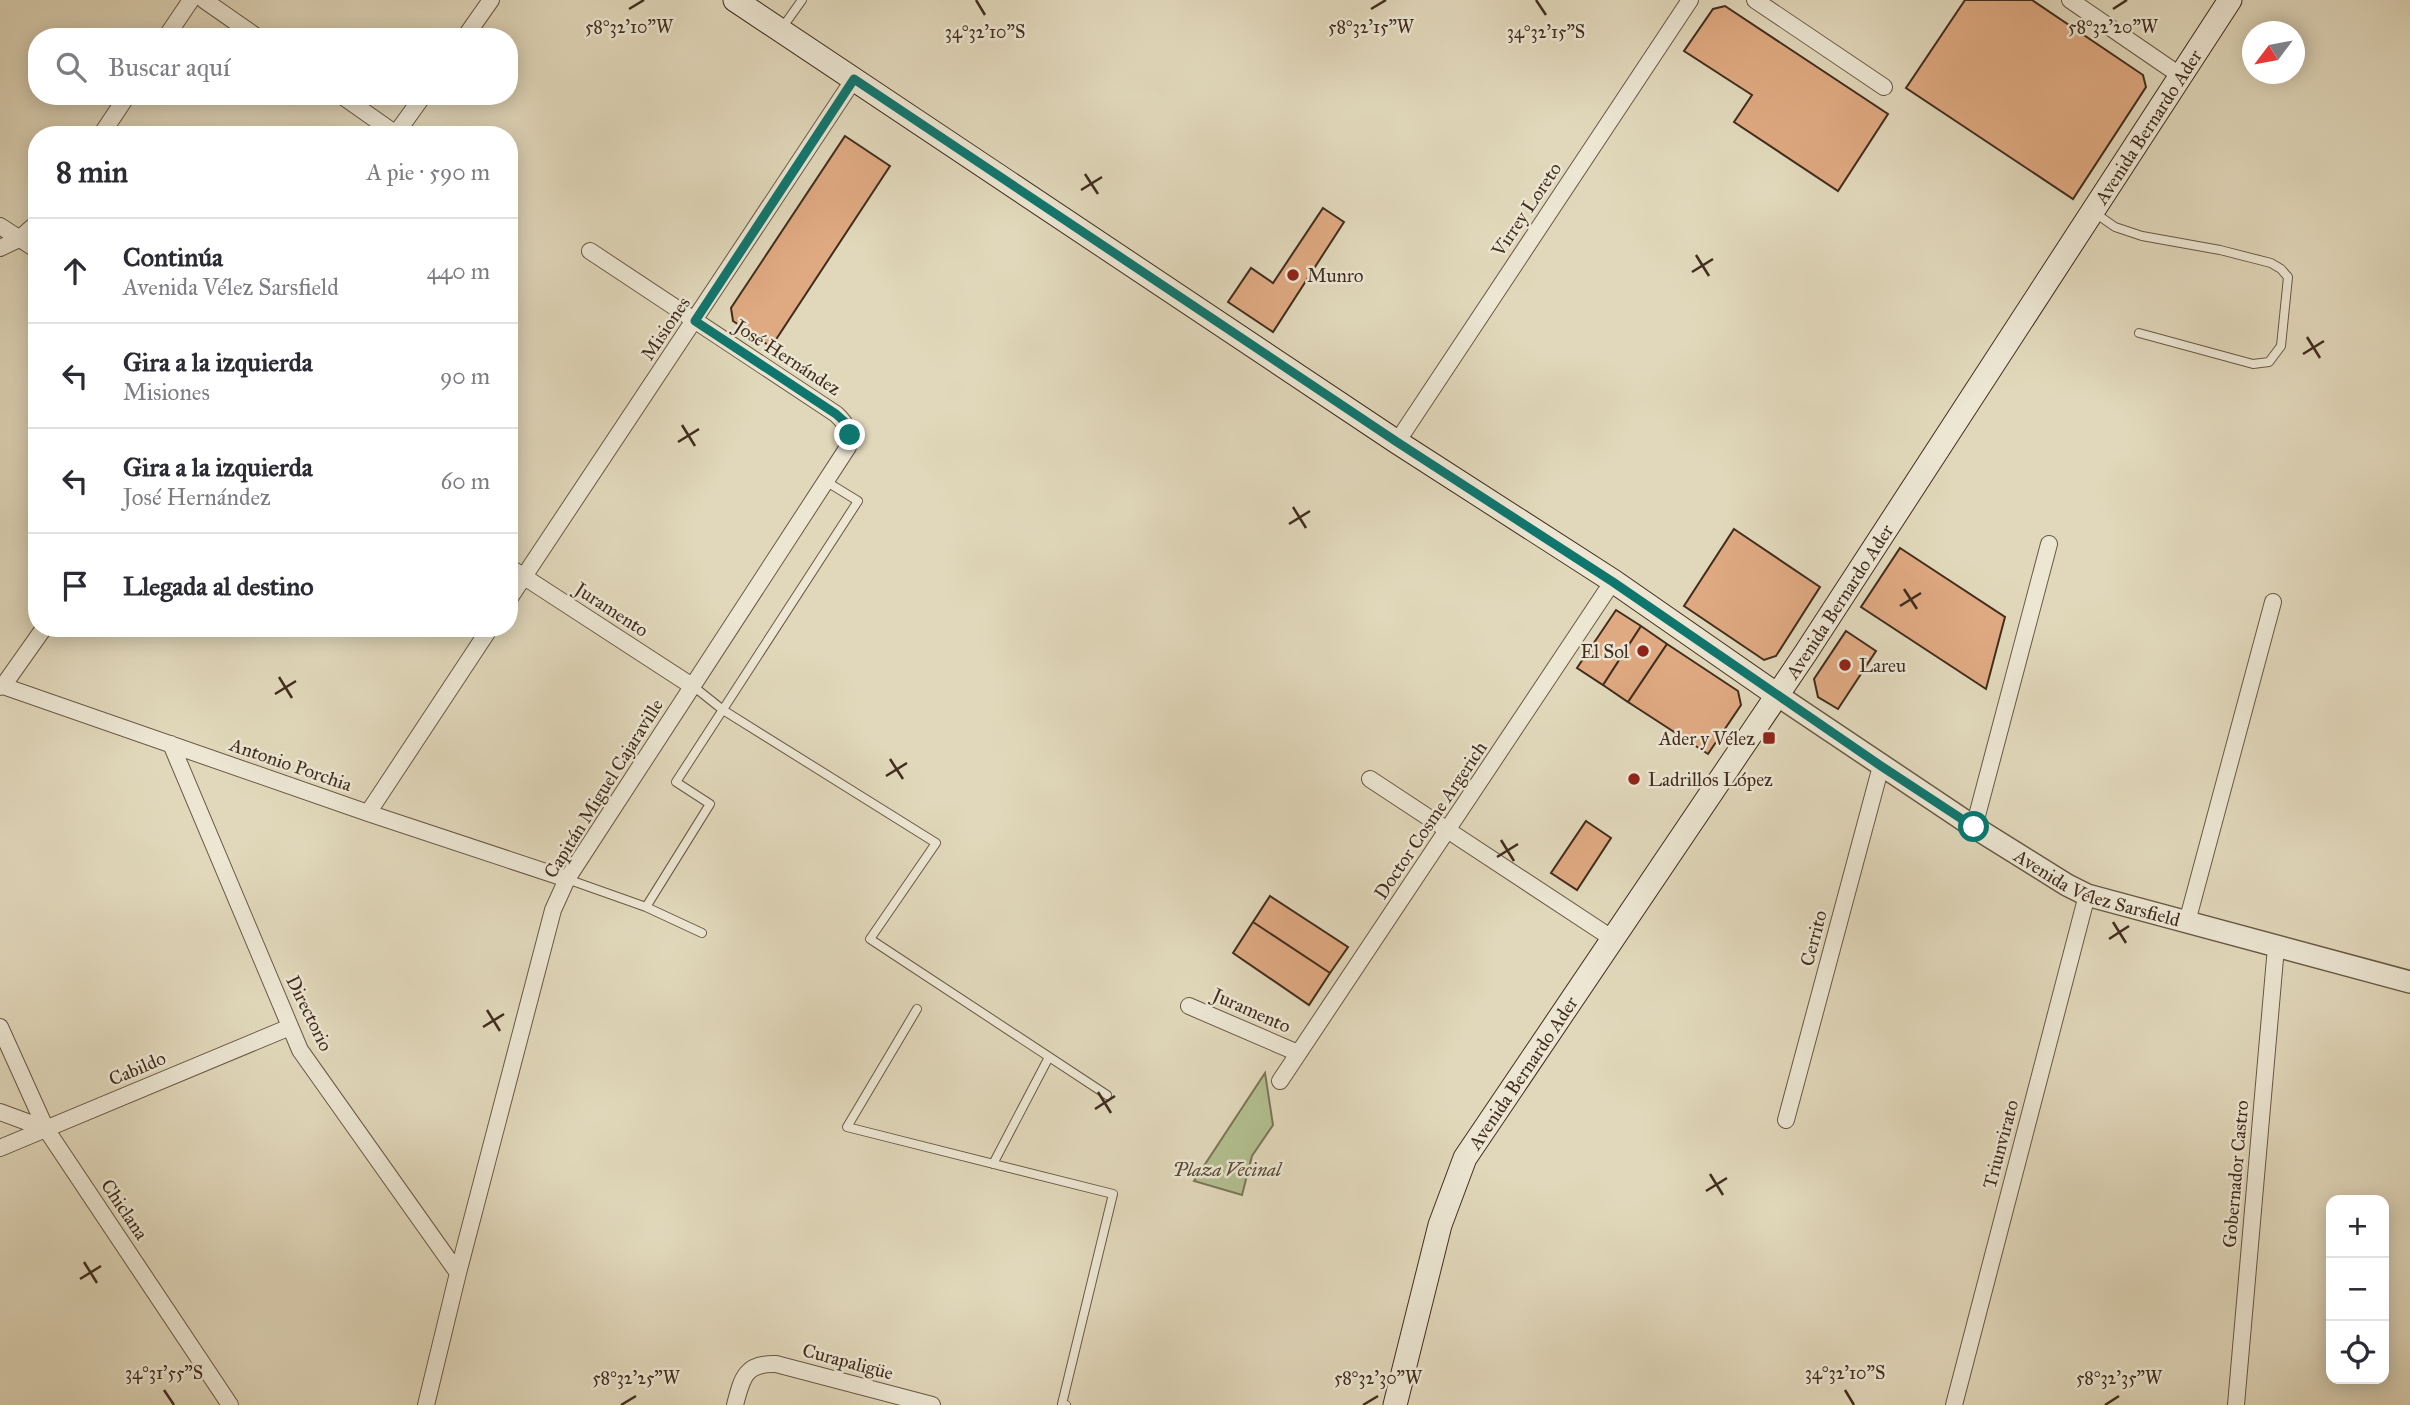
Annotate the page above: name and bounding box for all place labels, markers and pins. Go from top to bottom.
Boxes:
place label: Munro [1307,264,1364,287]
marker: Munro [1285,267,1301,283]
place label: El Sol [1580,640,1630,663]
marker: El Sol [1635,643,1651,659]
place label: Lareu [1859,654,1906,677]
marker: Lareu [1837,657,1853,673]
place label: Ader y Vélez [1658,727,1755,750]
marker: Ader y Vélez [1761,730,1777,746]
place label: Ladrillos López [1648,768,1773,791]
marker: Ladrillos López [1626,771,1642,787]

